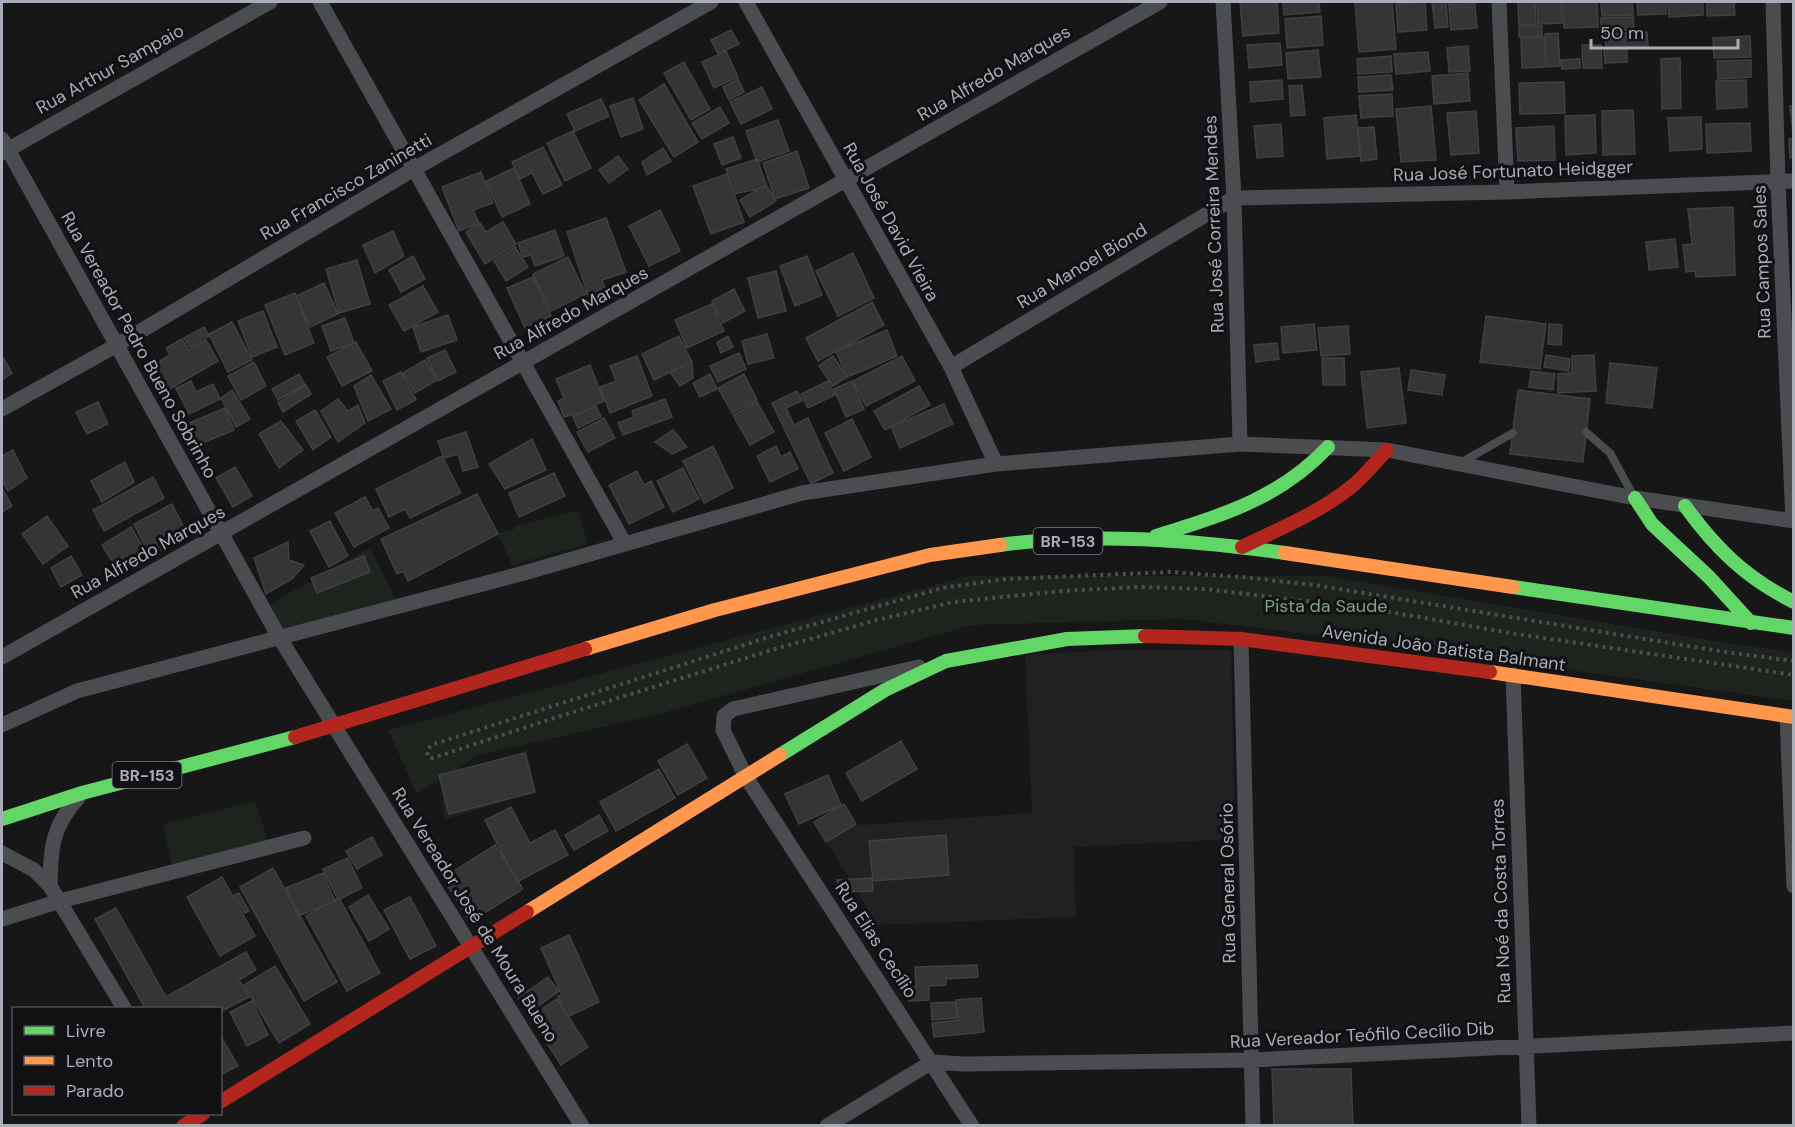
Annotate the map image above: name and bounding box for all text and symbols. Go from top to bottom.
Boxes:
scale bar [1591,12,1738,50]
street label: Rua Arthur Sampaio [32,18,188,120]
street label: Rua Alfredo Marques [913,19,1075,127]
text: 50 m [1600,21,1644,45]
street label: Rua José Correira Mendes [1198,115,1230,333]
street label: Rua Francisco Zaninetti [256,128,436,246]
street label: Rua José David Vieira [837,138,945,306]
street label: Rua José Fortunato Heidgger [1393,155,1634,187]
street label: Rua Campos Sales [1747,185,1777,339]
street label: Rua Vereador Pedro Bueno Sobrinho [55,207,223,483]
street label: Rua Manoel Biond [1012,218,1152,314]
street label: Rua Alfredo Marques [489,261,653,365]
street label: Rua Alfredo Marques [66,500,230,604]
road number: BR-153 [1034,528,1102,554]
park label: Pista da Saude [1265,594,1387,618]
street label: Avenida João Batista Balmant [1321,619,1567,677]
road number: BR-153 [112,762,182,788]
street label: Rua Vereador José de Moura Bueno [386,783,564,1047]
street label: Rua Noé da Costa Torres [1485,798,1517,1004]
street label: Rua General Osório [1215,803,1241,963]
street label: Rua Elias Cecílio [829,877,923,1003]
legend [12,1007,222,1115]
street label: Rua Vereador Teófilo Cecílio Dib [1229,1016,1495,1054]
text: Livre [66,1019,106,1043]
text: Lento [66,1049,113,1073]
text: Parado [66,1079,124,1103]

